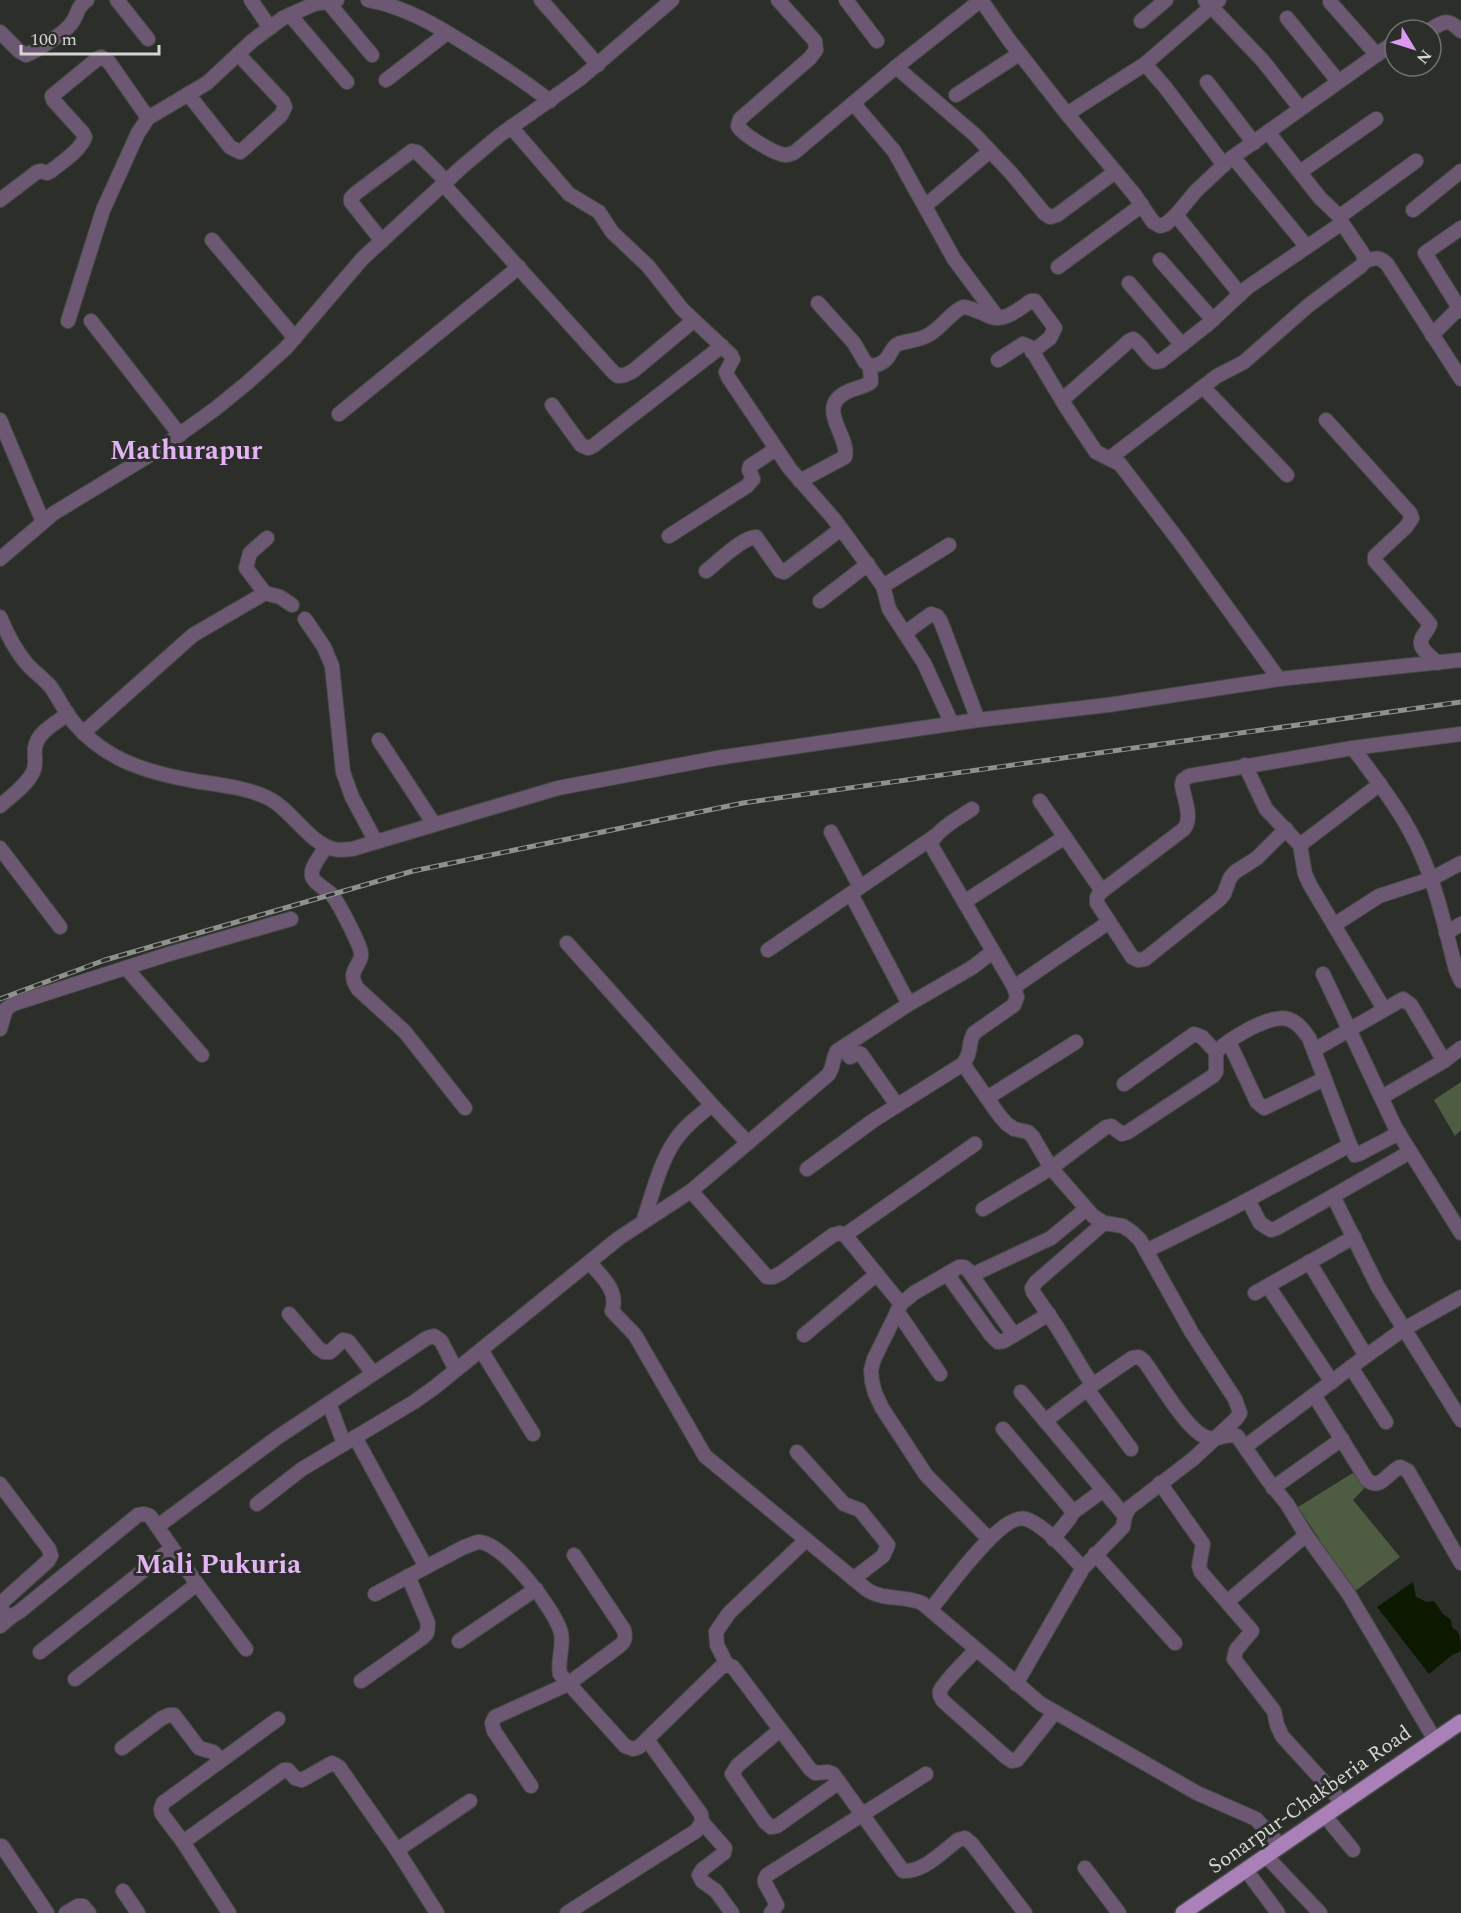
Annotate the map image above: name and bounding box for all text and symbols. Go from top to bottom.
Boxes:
scale bar [21,18,159,56]
north arrow [1383,18,1443,78]
text: 100 m [30,26,77,53]
text: N [1411,44,1438,69]
district label: Mathurapur [110,430,263,472]
district label: Mali Pukuria [135,1544,301,1586]
street label: Sonarpur-Chakberia Road [1202,1718,1418,1882]

